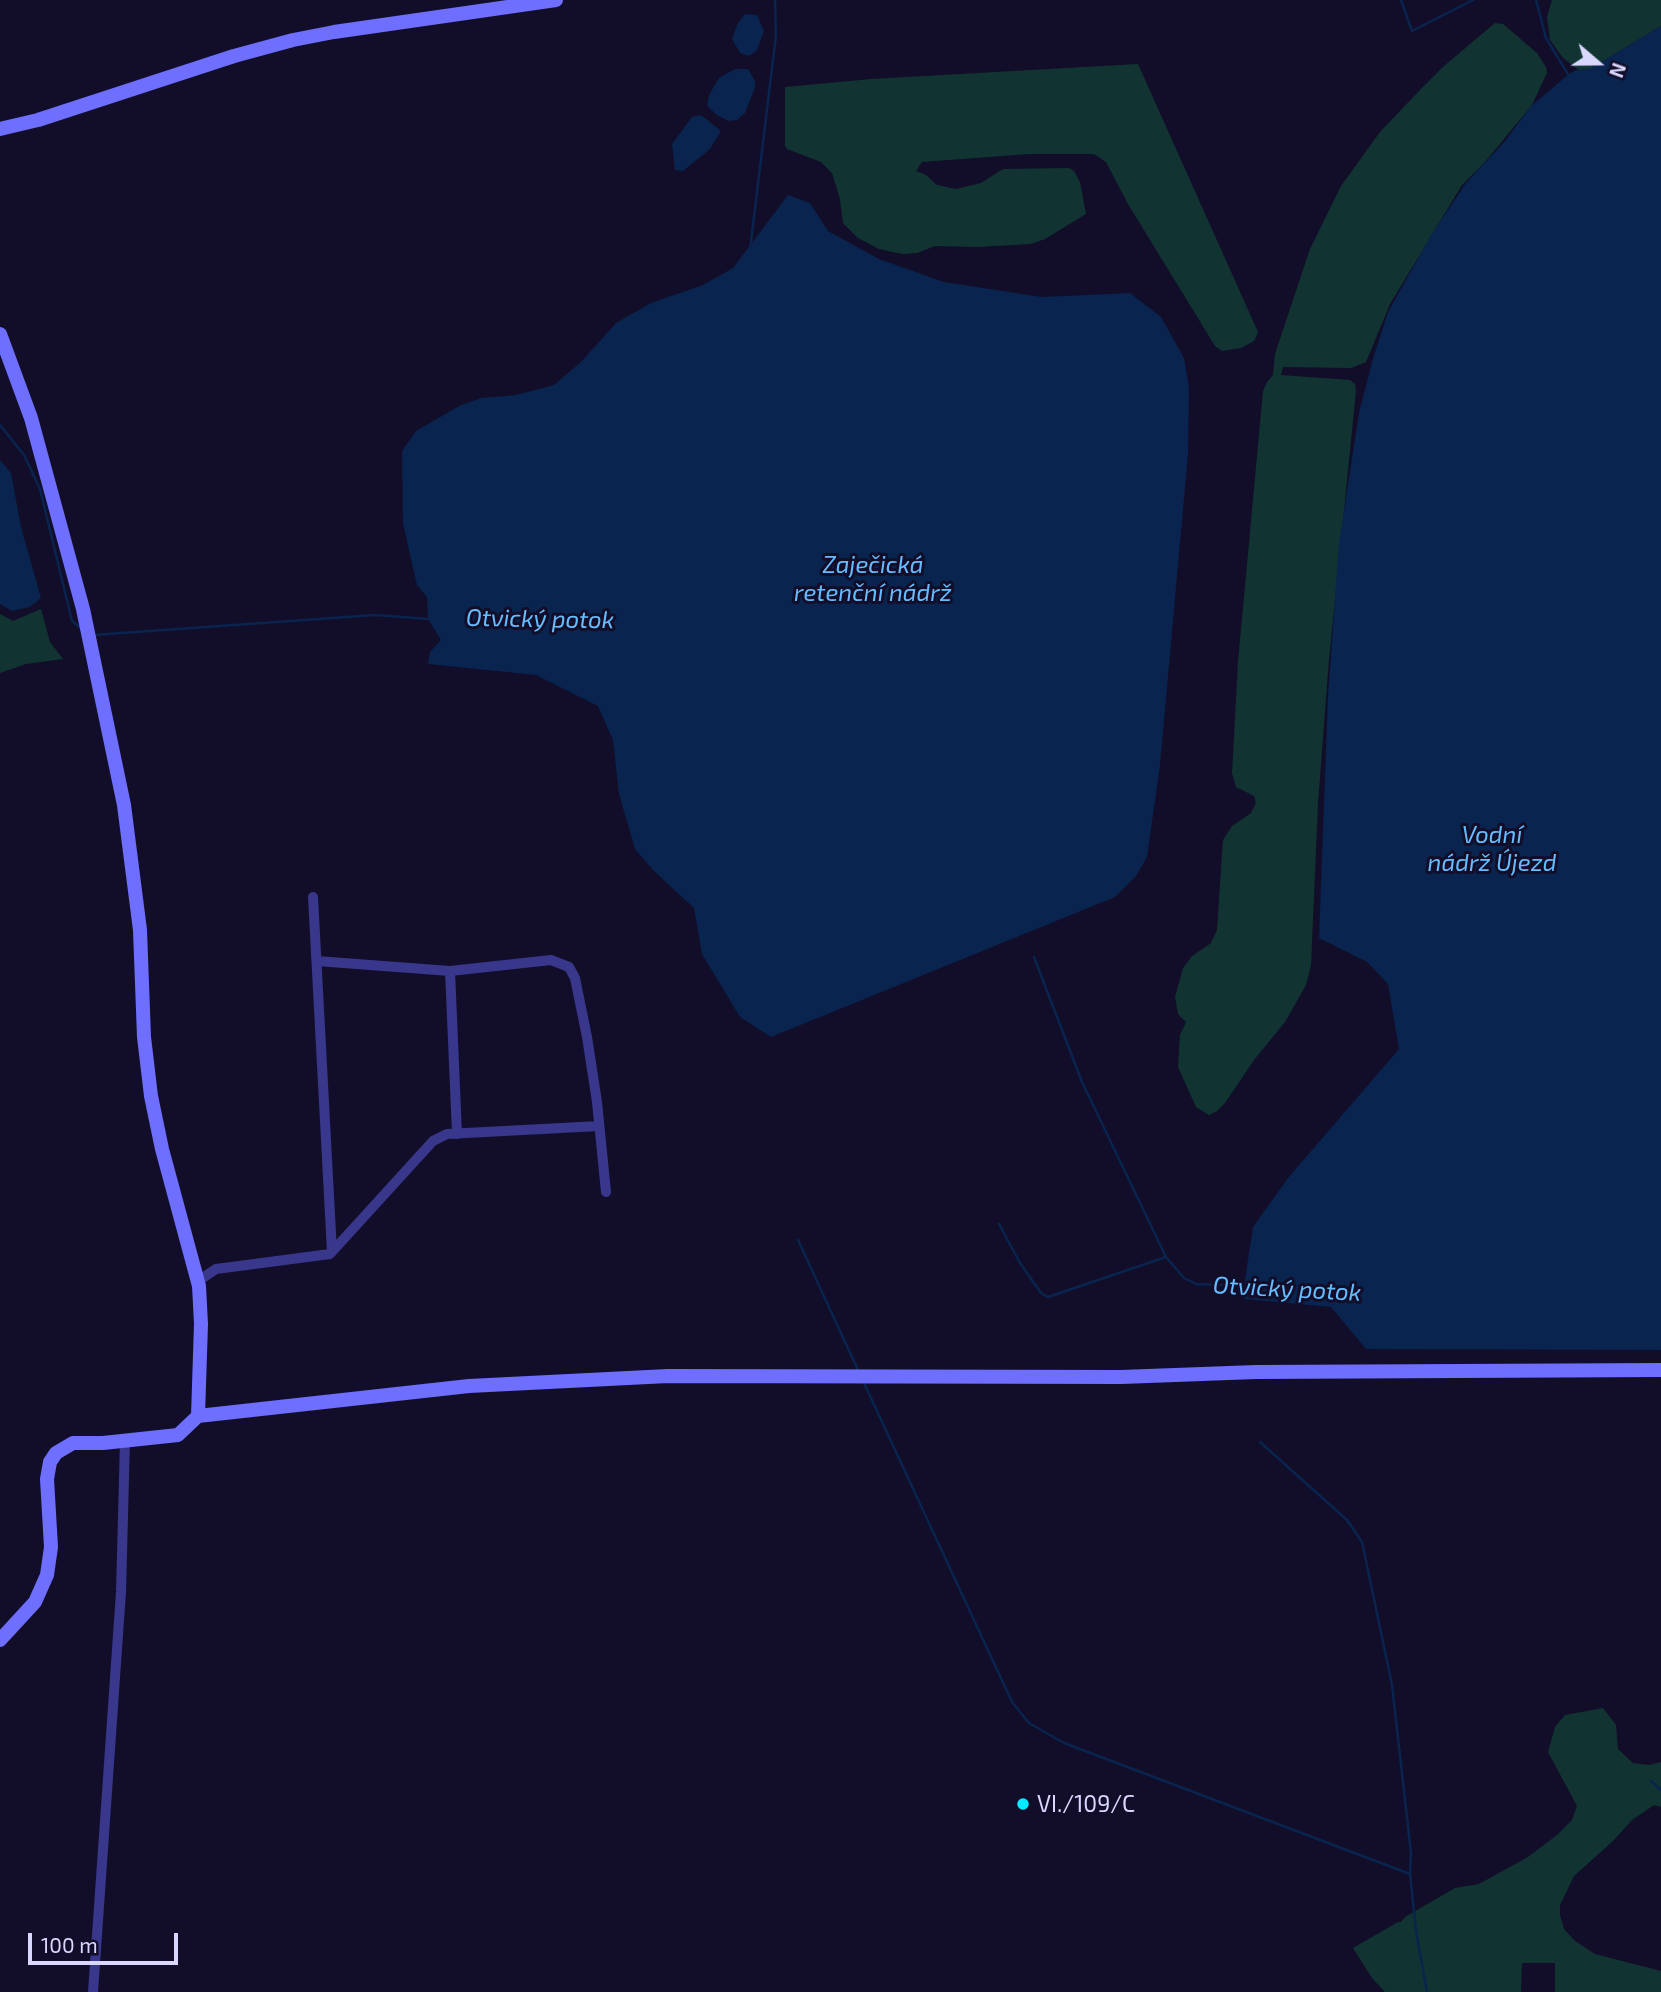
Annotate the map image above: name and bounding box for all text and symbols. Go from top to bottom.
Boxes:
north arrow [1563,28,1633,98]
text: N [1605,60,1631,81]
water label: Zaječická retenční nádrž [794,551,952,607]
water label: Otvický potok [466,603,614,635]
water label: Vodní nádrž Újezd [1428,821,1556,877]
water label: Otvický potok [1212,1271,1362,1307]
place label: VI./109/C [1037,1790,1135,1818]
marker: VI./109/C [1015,1796,1031,1812]
scale bar [32,1918,182,1962]
text: 100 m [41,1932,98,1957]

